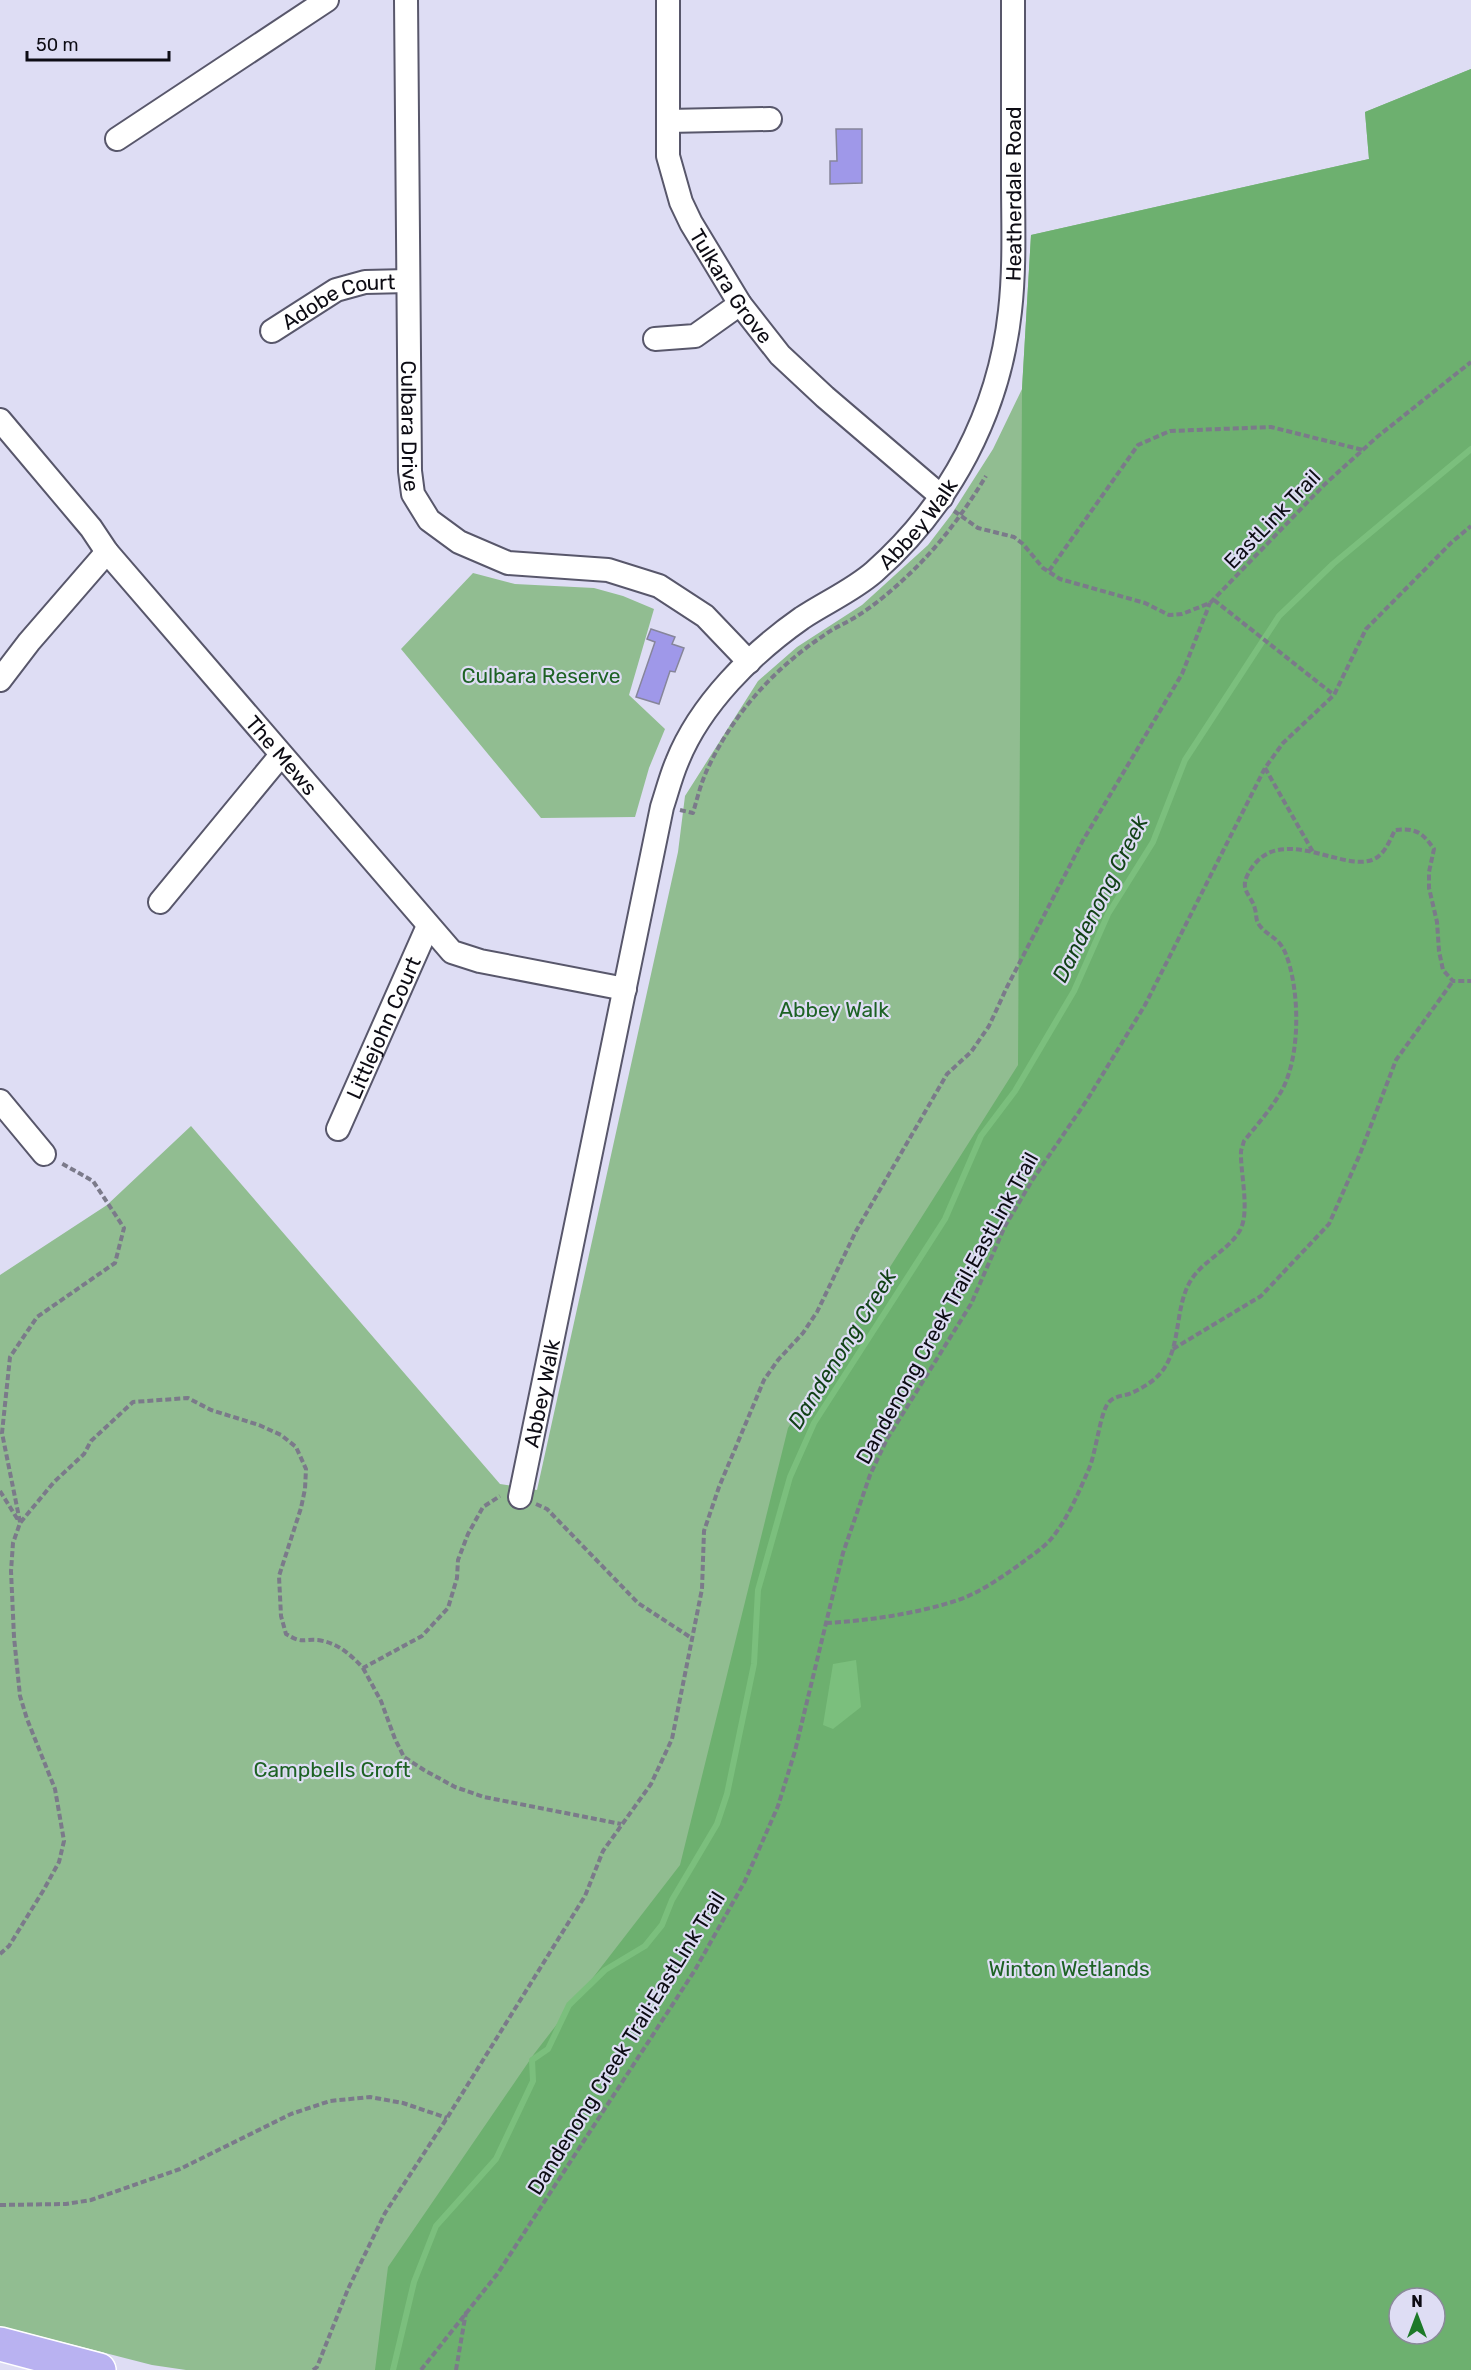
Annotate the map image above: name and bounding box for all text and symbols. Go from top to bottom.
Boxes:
scale bar [27,24,170,62]
text: 50 m [36,34,79,56]
street label: Heatherdale Road [1000,106,1026,282]
street label: Tulkara Grove [685,224,778,348]
street label: Adobe Court [277,269,396,334]
street label: Culbara Drive [397,360,425,493]
street label: EastLink Trail [1219,464,1325,574]
street label: Abbey Walk [873,474,962,574]
park label: Culbara Reserve [461,663,621,688]
street label: The Mews [241,710,323,800]
water label: Dandenong Creek [1046,811,1154,987]
street label: Littlejohn Court [341,952,425,1103]
park label: Abbey Walk [779,997,889,1022]
street label: Dandenong Creek Trail;EastLink Trail [851,1148,1043,1468]
water label: Dandenong Creek [782,1264,902,1434]
street label: Abbey Walk [518,1337,565,1450]
park label: Campbells Croft [253,1757,411,1782]
street label: Dandenong Creek Trail;EastLink Trail [522,1887,730,2199]
park label: Winton Wetlands [988,1956,1150,1981]
north arrow [1387,2286,1447,2346]
text: N [1411,2292,1423,2311]

